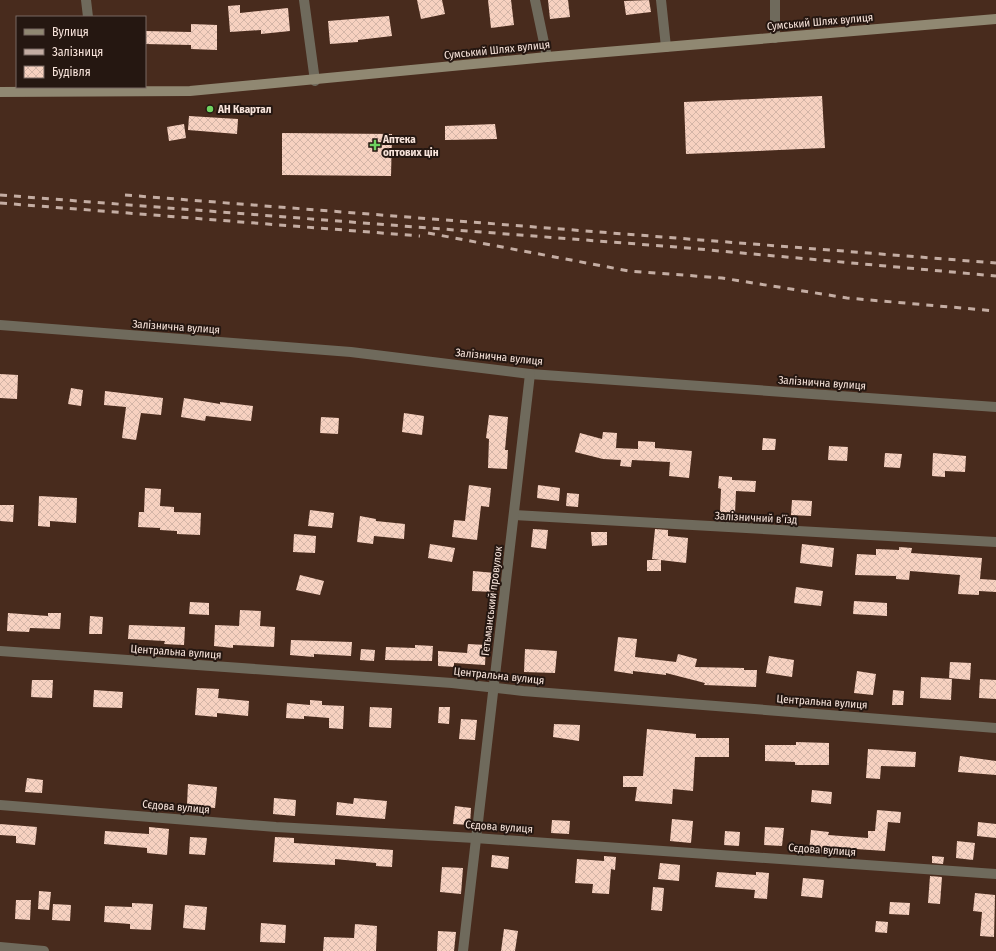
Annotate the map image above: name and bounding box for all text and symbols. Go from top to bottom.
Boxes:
street label: Сумський Шлях вулиця [766,11,874,33]
legend [16,16,146,88]
text: Вулиця [52,25,89,39]
street label: Сумський Шлях вулиця [443,38,551,62]
text: Залізниця [52,45,103,59]
text: Будівля [52,65,91,79]
place label: АН Квартал [217,103,272,116]
marker: АН Квартал [205,104,215,114]
place label: Аптека оптових цін [382,133,439,159]
marker: Аптека оптових цін [370,140,380,150]
street label: Залізнична вулиця [132,317,220,337]
street label: Залізнична вулиця [455,346,543,368]
street label: Залізнична вулиця [778,373,866,393]
street label: Залізничний в’їзд [714,509,798,527]
street label: Гетьманський провулок [479,545,505,656]
street label: Центральна вулиця [130,642,222,662]
street label: Центральна вулиця [453,665,545,687]
street label: Центральна вулиця [776,692,868,712]
street label: Сєдова вулиця [142,798,210,816]
street label: Сєдова вулиця [465,818,533,836]
street label: Сєдова вулиця [788,841,856,859]

